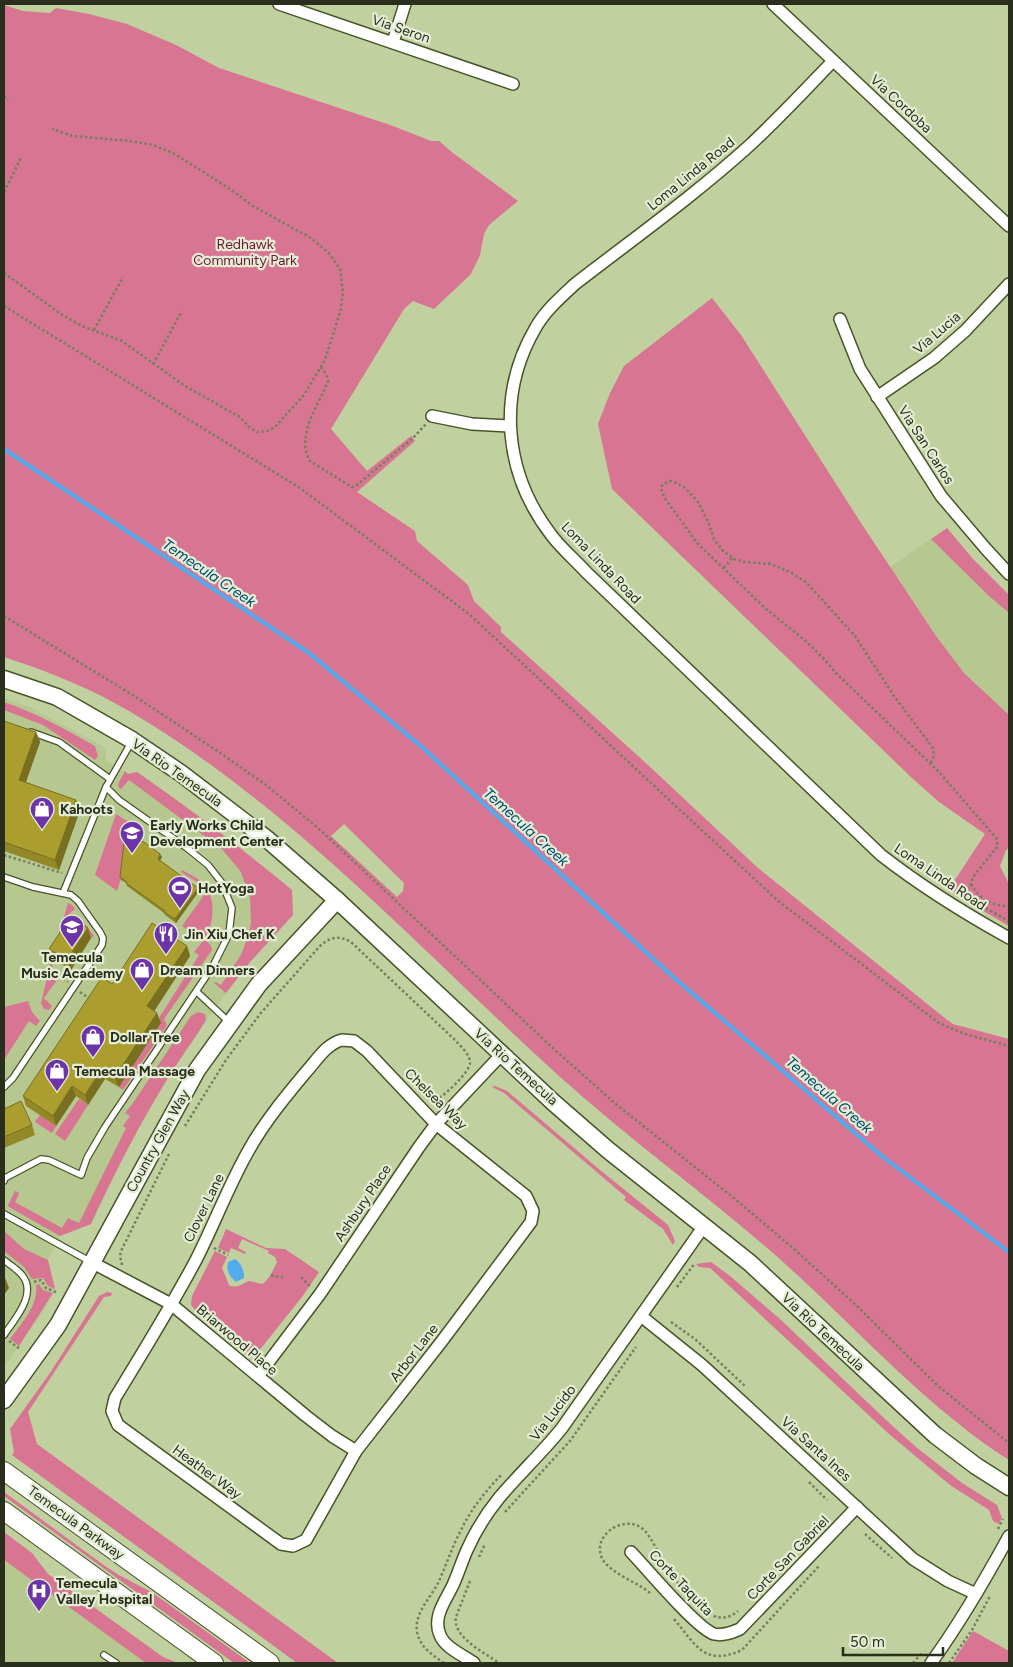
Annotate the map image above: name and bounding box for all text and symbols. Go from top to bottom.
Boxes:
street label: Via Seron [370,11,433,47]
street label: Via Cordoba [867,71,935,137]
street label: Loma Linda Road [644,134,738,214]
park label: Redhawk Community Park [193,236,297,269]
street label: Via Lucia [910,308,964,358]
street label: Via San Carlos [894,403,958,487]
street label: Loma Linda Road [558,519,644,607]
water label: Temecula Creek [159,535,260,611]
street label: Via Rio Temecula [128,735,226,811]
water label: Temecula Creek [480,784,573,870]
shop icon: Kahoots [29,796,55,830]
place label: Kahoots [60,801,113,818]
place label: Early Works Child Development Center [150,817,285,850]
school or university icon: Early Works Child Development Center [119,820,145,854]
street label: Loma Linda Road [891,840,989,914]
sports icon: HotYoga [167,875,193,909]
place label: HotYoga [198,880,254,897]
school or university icon: Temecula Music Academy [59,914,85,948]
restaurant icon: Jin Xiu Chef K [153,921,179,955]
place label: Jin Xiu Chef K [184,926,276,943]
place label: Temecula Music Academy [21,949,124,982]
shop icon: Dream Dinners [129,957,155,991]
place label: Dream Dinners [160,962,255,979]
shop icon: Dollar Tree [80,1024,106,1058]
street label: Via Rio Temecula [471,1025,561,1109]
place label: Dollar Tree [110,1029,180,1046]
water label: Temecula Creek [782,1053,876,1138]
shop icon: Temecula Massage [44,1058,70,1092]
place label: Temecula Massage [74,1063,195,1080]
street label: Chelsea Way [401,1065,471,1134]
street label: Country Glen Way [123,1086,194,1195]
street label: Ashbury Place [331,1161,395,1245]
street label: Clover Lane [180,1171,228,1245]
street label: Via Rio Temecula [778,1289,868,1375]
street label: Briarwood Place [193,1301,281,1379]
street label: Arbor Lane [386,1320,442,1385]
street label: Via Lucido [526,1382,580,1444]
street label: Via Santa Ines [777,1413,855,1485]
street label: Heather Way [169,1441,245,1503]
street label: Temecula Parkway [24,1482,128,1564]
street label: Corte San Gabriel [743,1512,833,1604]
street label: Corte Taquita [645,1547,717,1619]
place label: Temecula Valley Hospital [56,1575,152,1608]
hospital icon: Temecula Valley Hospital [26,1578,52,1612]
scale bar [843,1624,943,1656]
text: 50 m [850,1633,885,1651]

